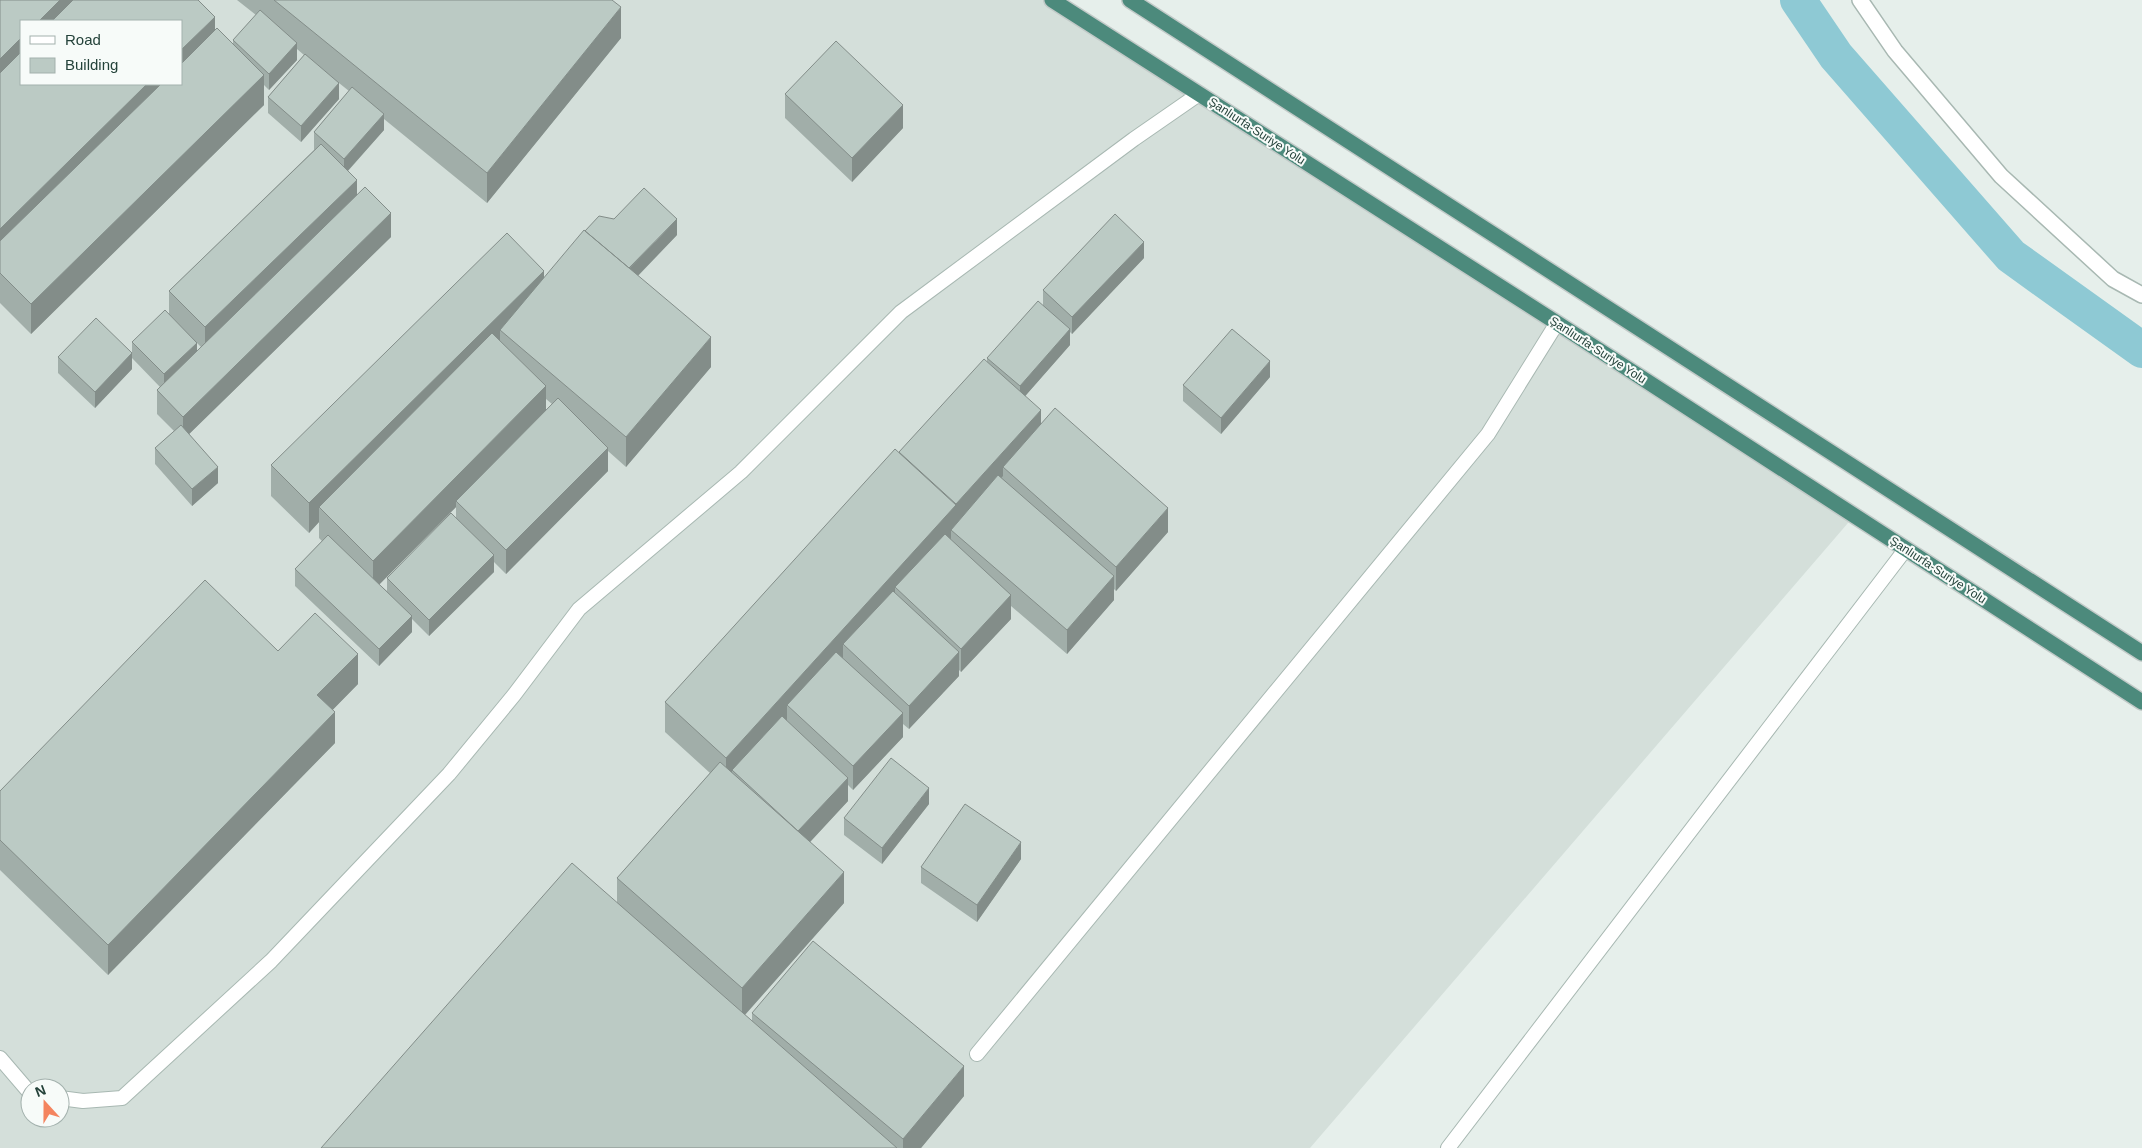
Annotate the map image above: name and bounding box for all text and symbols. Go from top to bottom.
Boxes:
legend [20,20,182,85]
text: Road [65,31,101,48]
text: Building [65,56,118,73]
street label: Şanlıurfa-Suriye Yolu [1206,95,1308,167]
street label: Şanlıurfa-Suriye Yolu [1547,314,1649,386]
street label: Şanlıurfa-Suriye Yolu [1887,534,1989,606]
north arrow [20,1078,70,1128]
text: N [33,1082,48,1100]

